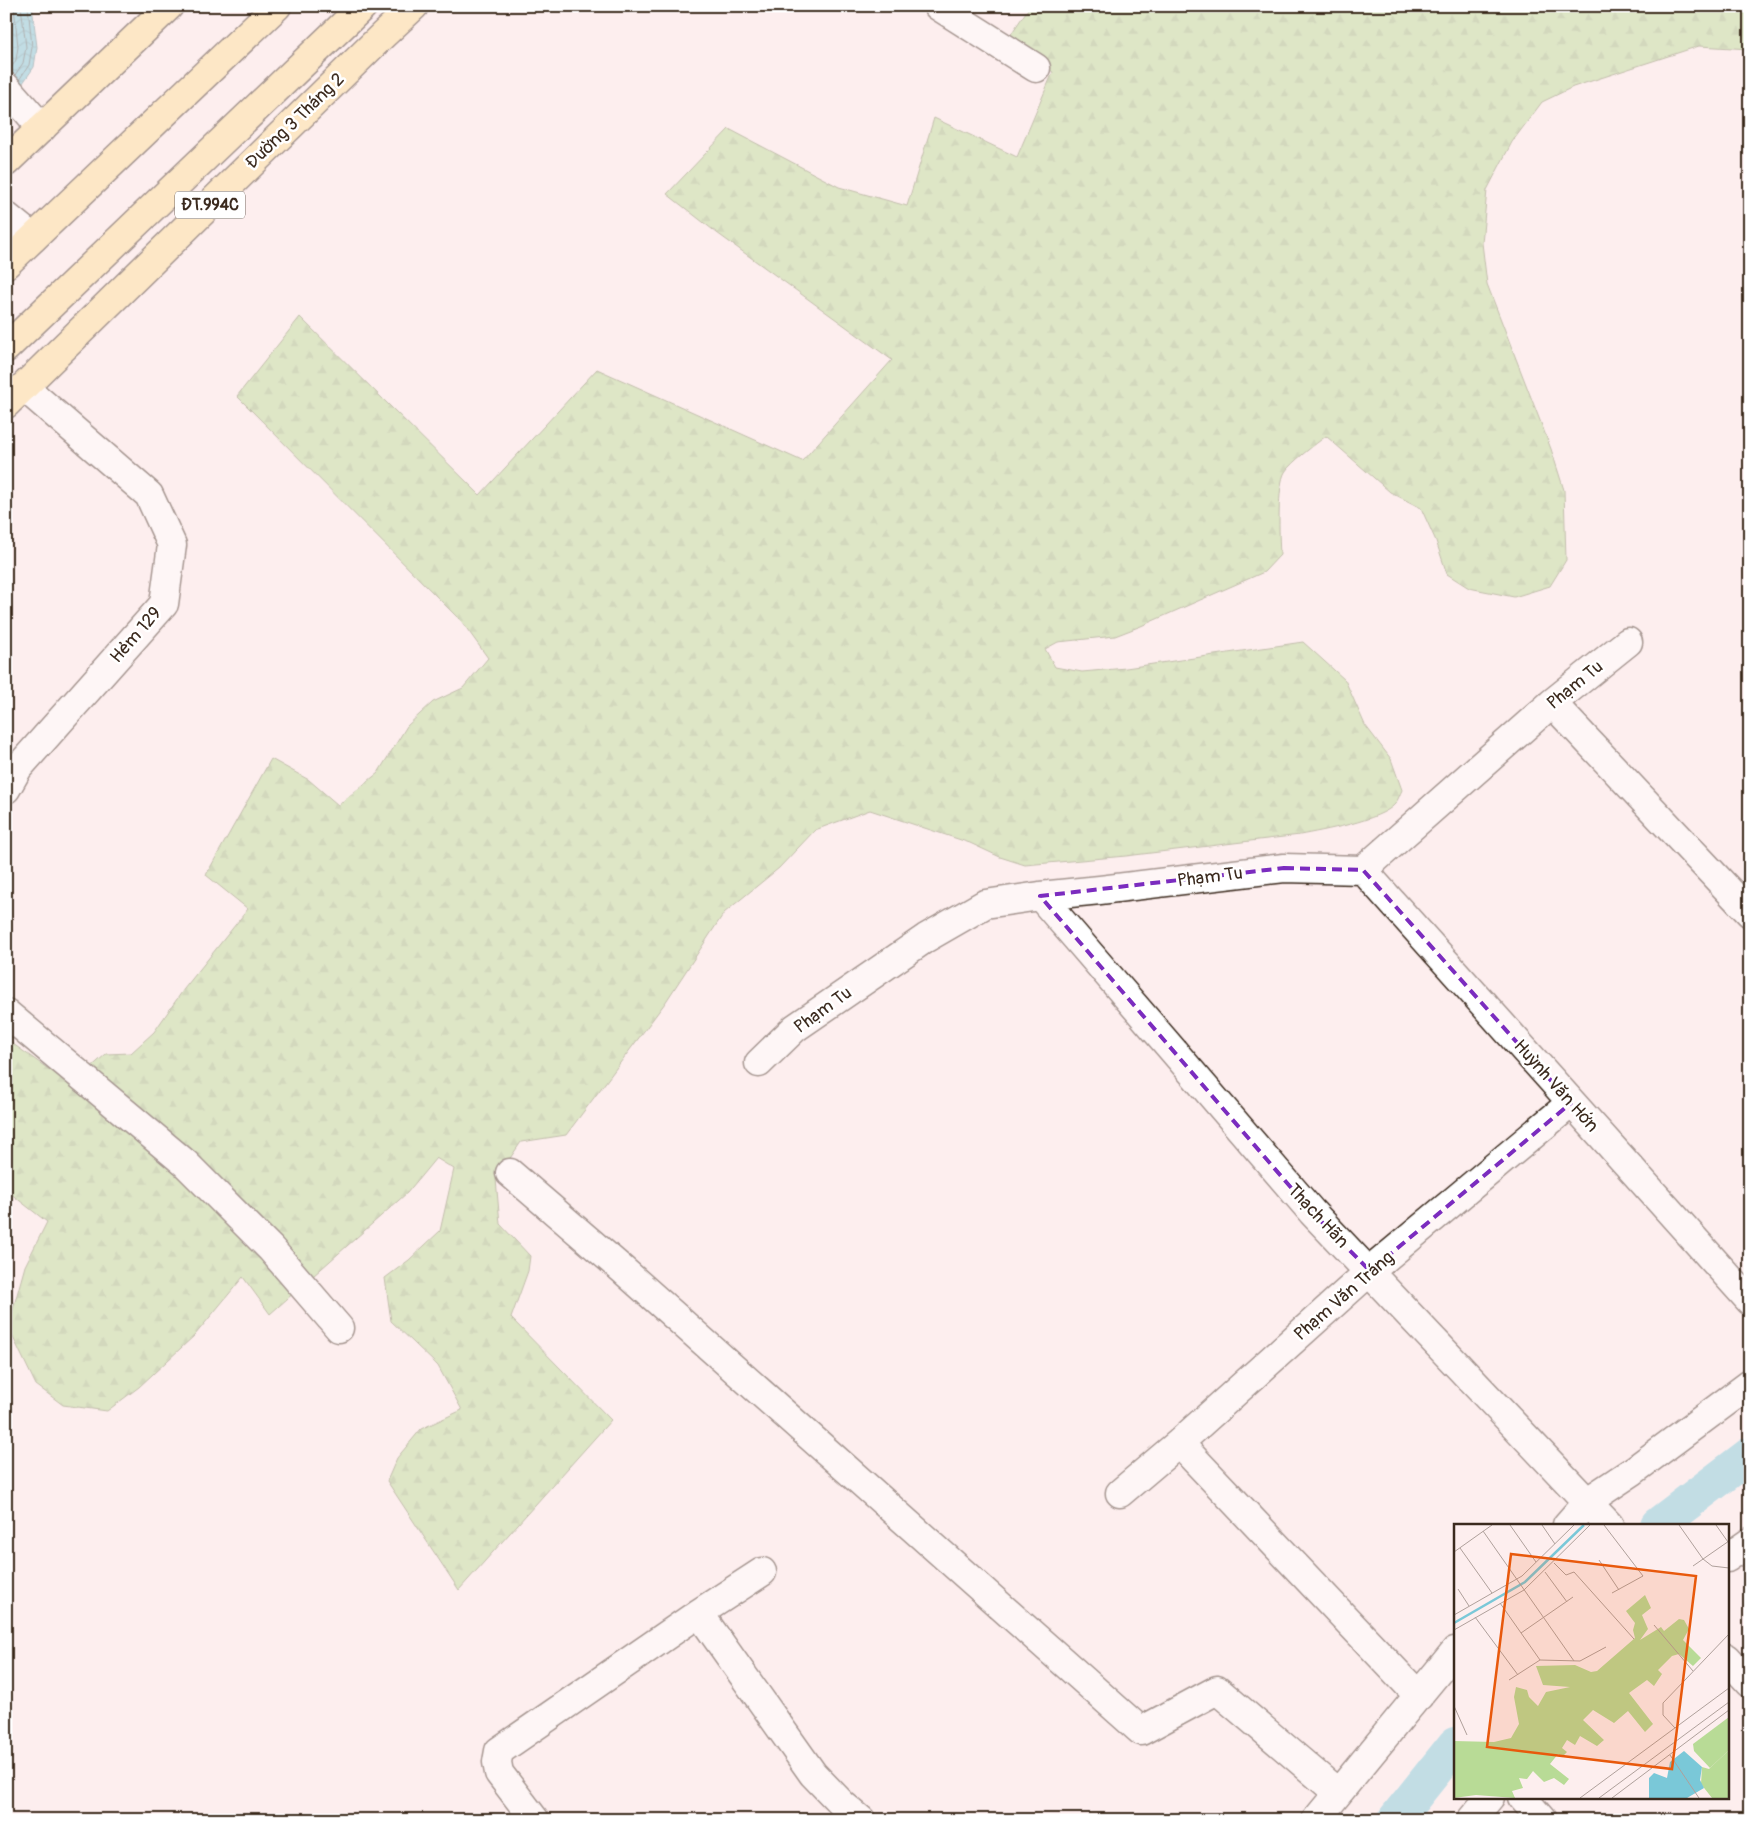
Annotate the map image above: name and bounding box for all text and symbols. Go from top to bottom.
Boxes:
street label: Đường 3 Tháng 2 [241,68,349,174]
road number: ĐT.994C [175,192,245,218]
street label: Hẻm 129 [105,602,167,668]
street label: Phạm Tu [1542,655,1608,715]
street label: Phạm Tu [1176,862,1244,892]
street label: Phạm Tu [790,981,856,1039]
street label: Huỳnh Văn Hớn [1508,1035,1604,1137]
street label: Thạch Hãn [1282,1179,1354,1253]
street label: Phạm Văn Tráng [1289,1246,1399,1346]
inset map [1454,1524,1728,1798]

